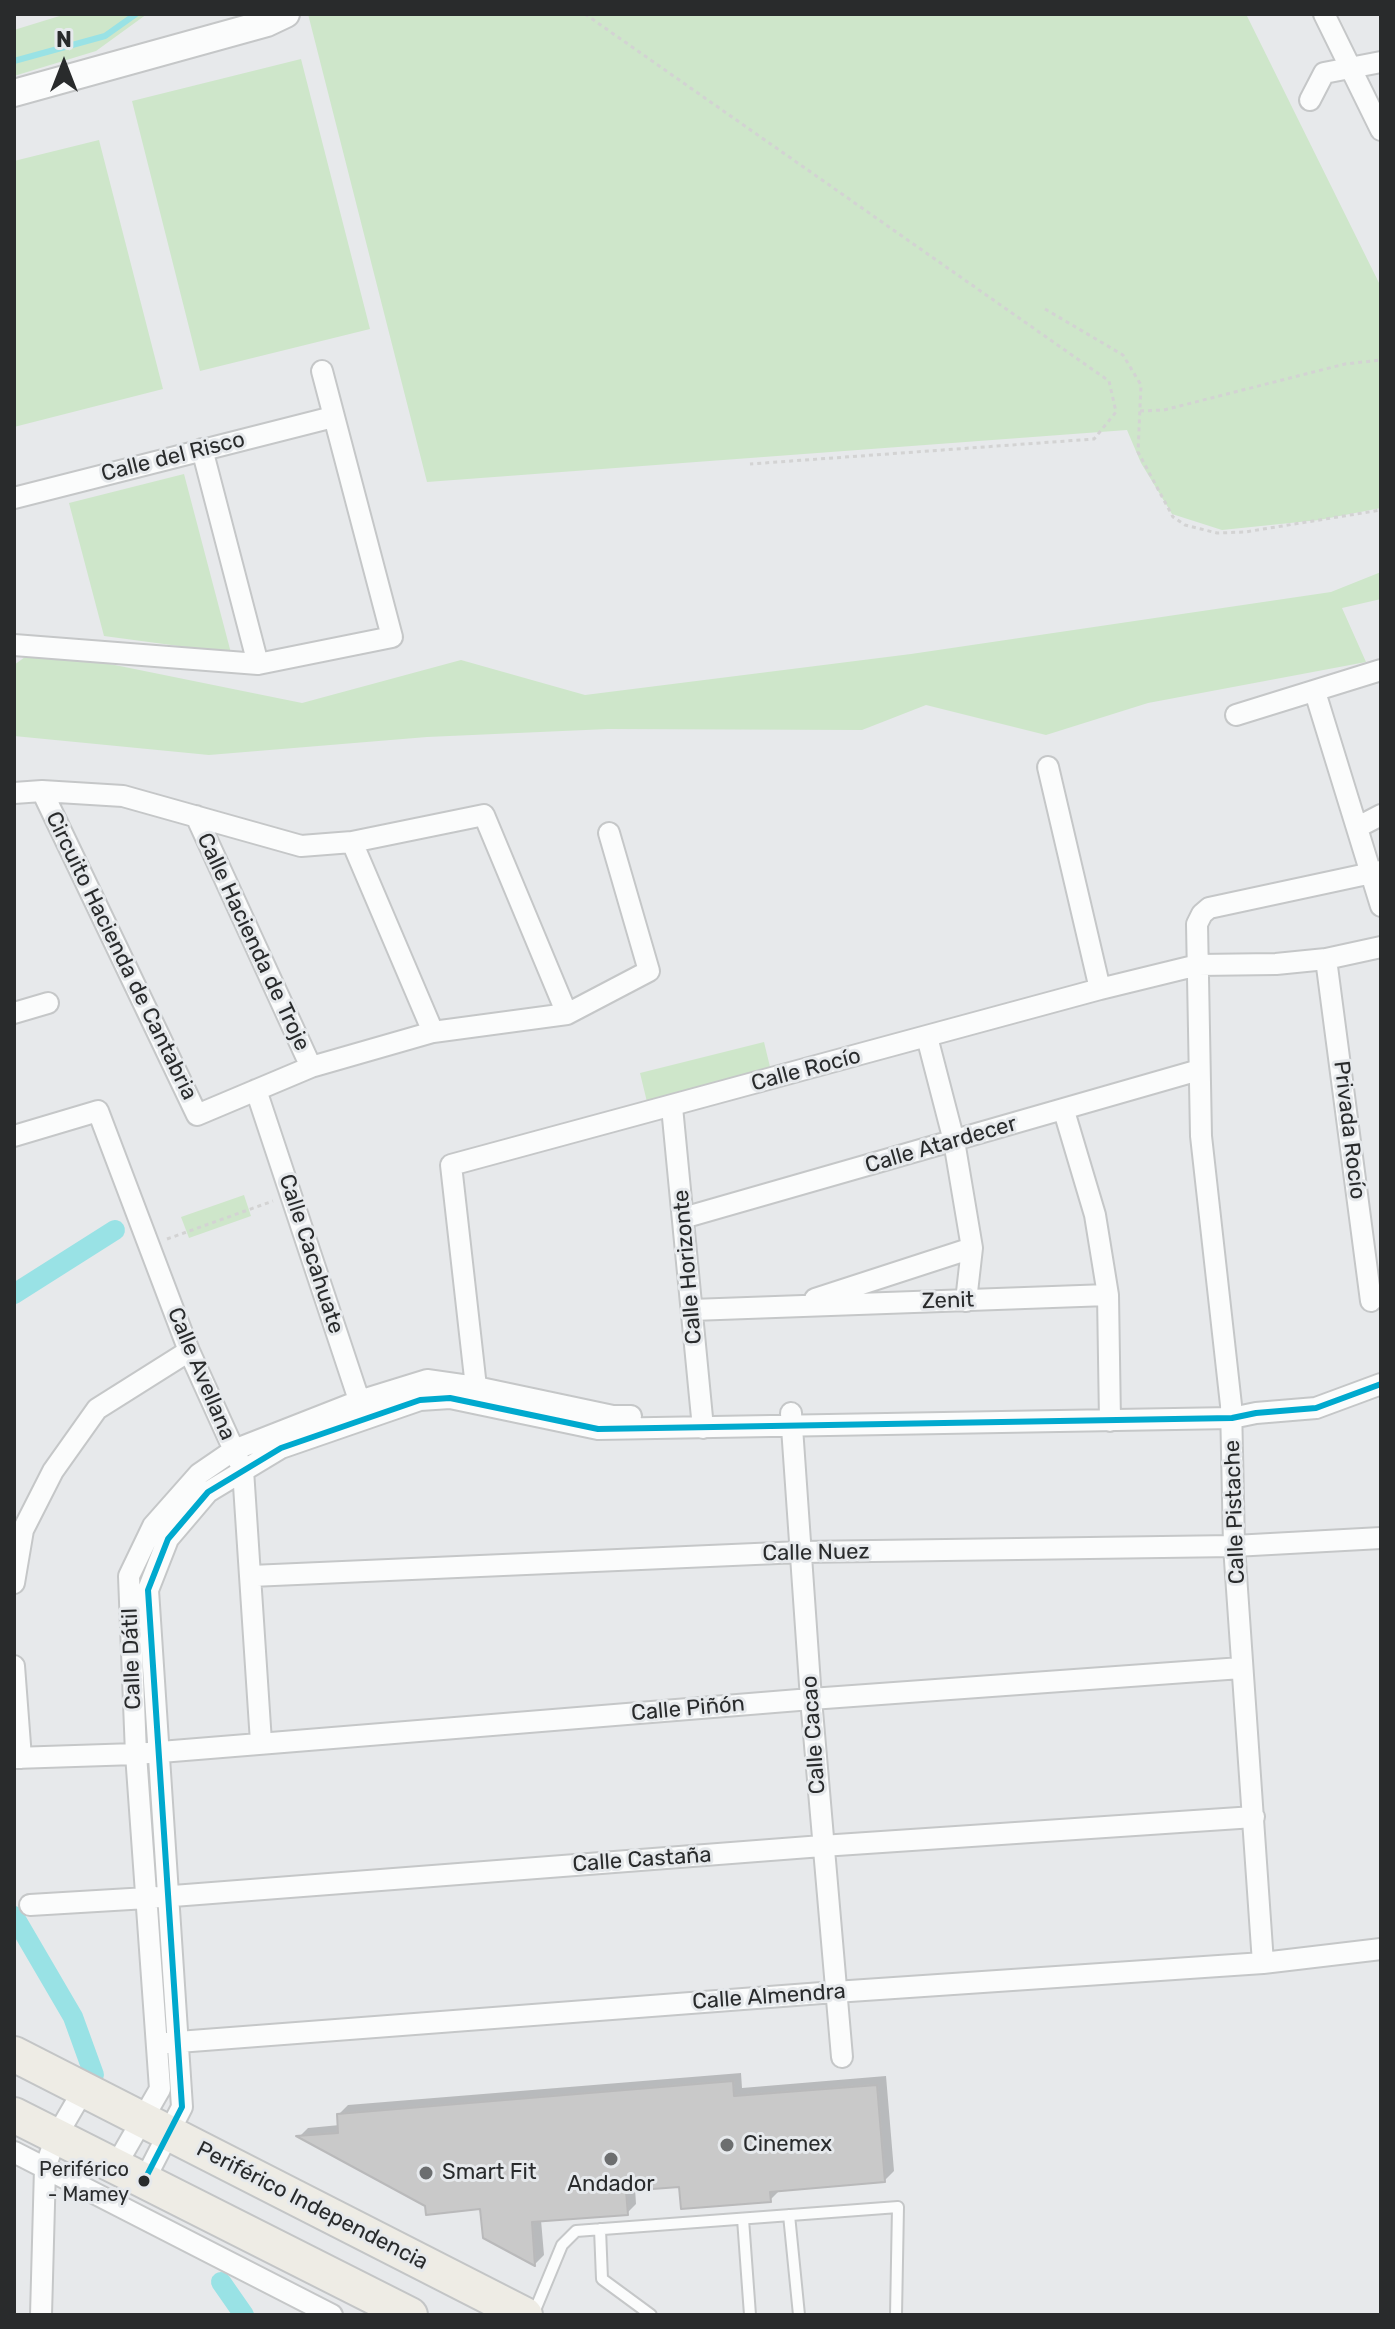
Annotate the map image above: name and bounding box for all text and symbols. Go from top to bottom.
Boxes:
north arrow [24,24,104,104]
text: N [56,26,72,53]
street label: Calle del Risco [98,426,248,488]
street label: Circuito Hacienda de Cantabria [40,808,202,1104]
street label: Calle Hacienda de Troje [191,829,315,1055]
street label: Calle Rocío [748,1043,864,1097]
street label: Privada Rocío [1327,1059,1371,1201]
street label: Calle Atardecer [862,1111,1020,1179]
street label: Calle Cacahuate [273,1171,349,1337]
street label: Calle Horizonte [668,1189,708,1345]
street label: Zenit [921,1287,975,1315]
street label: Calle Avellana [161,1304,241,1444]
street label: Calle Pistache [1219,1439,1251,1585]
street label: Calle Nuez [762,1539,870,1567]
street label: Calle Dátil [117,1608,147,1710]
street label: Calle Cacao [797,1675,831,1795]
street label: Calle Piñón [630,1691,746,1727]
street label: Calle Castaña [572,1842,712,1878]
street label: Calle Almendra [691,1978,847,2016]
place label: Cinemex [743,2132,832,2158]
street label: Periférico Independencia [192,2136,432,2276]
marker: Cinemex [718,2136,736,2154]
marker: Andador [602,2150,620,2168]
place label: Periférico - Mamey [39,2158,129,2205]
place label: Smart Fit [442,2160,537,2186]
marker: Smart Fit [417,2164,435,2182]
place label: Andador [567,2172,655,2198]
marker: Periférico - Mamey [136,2173,152,2189]

